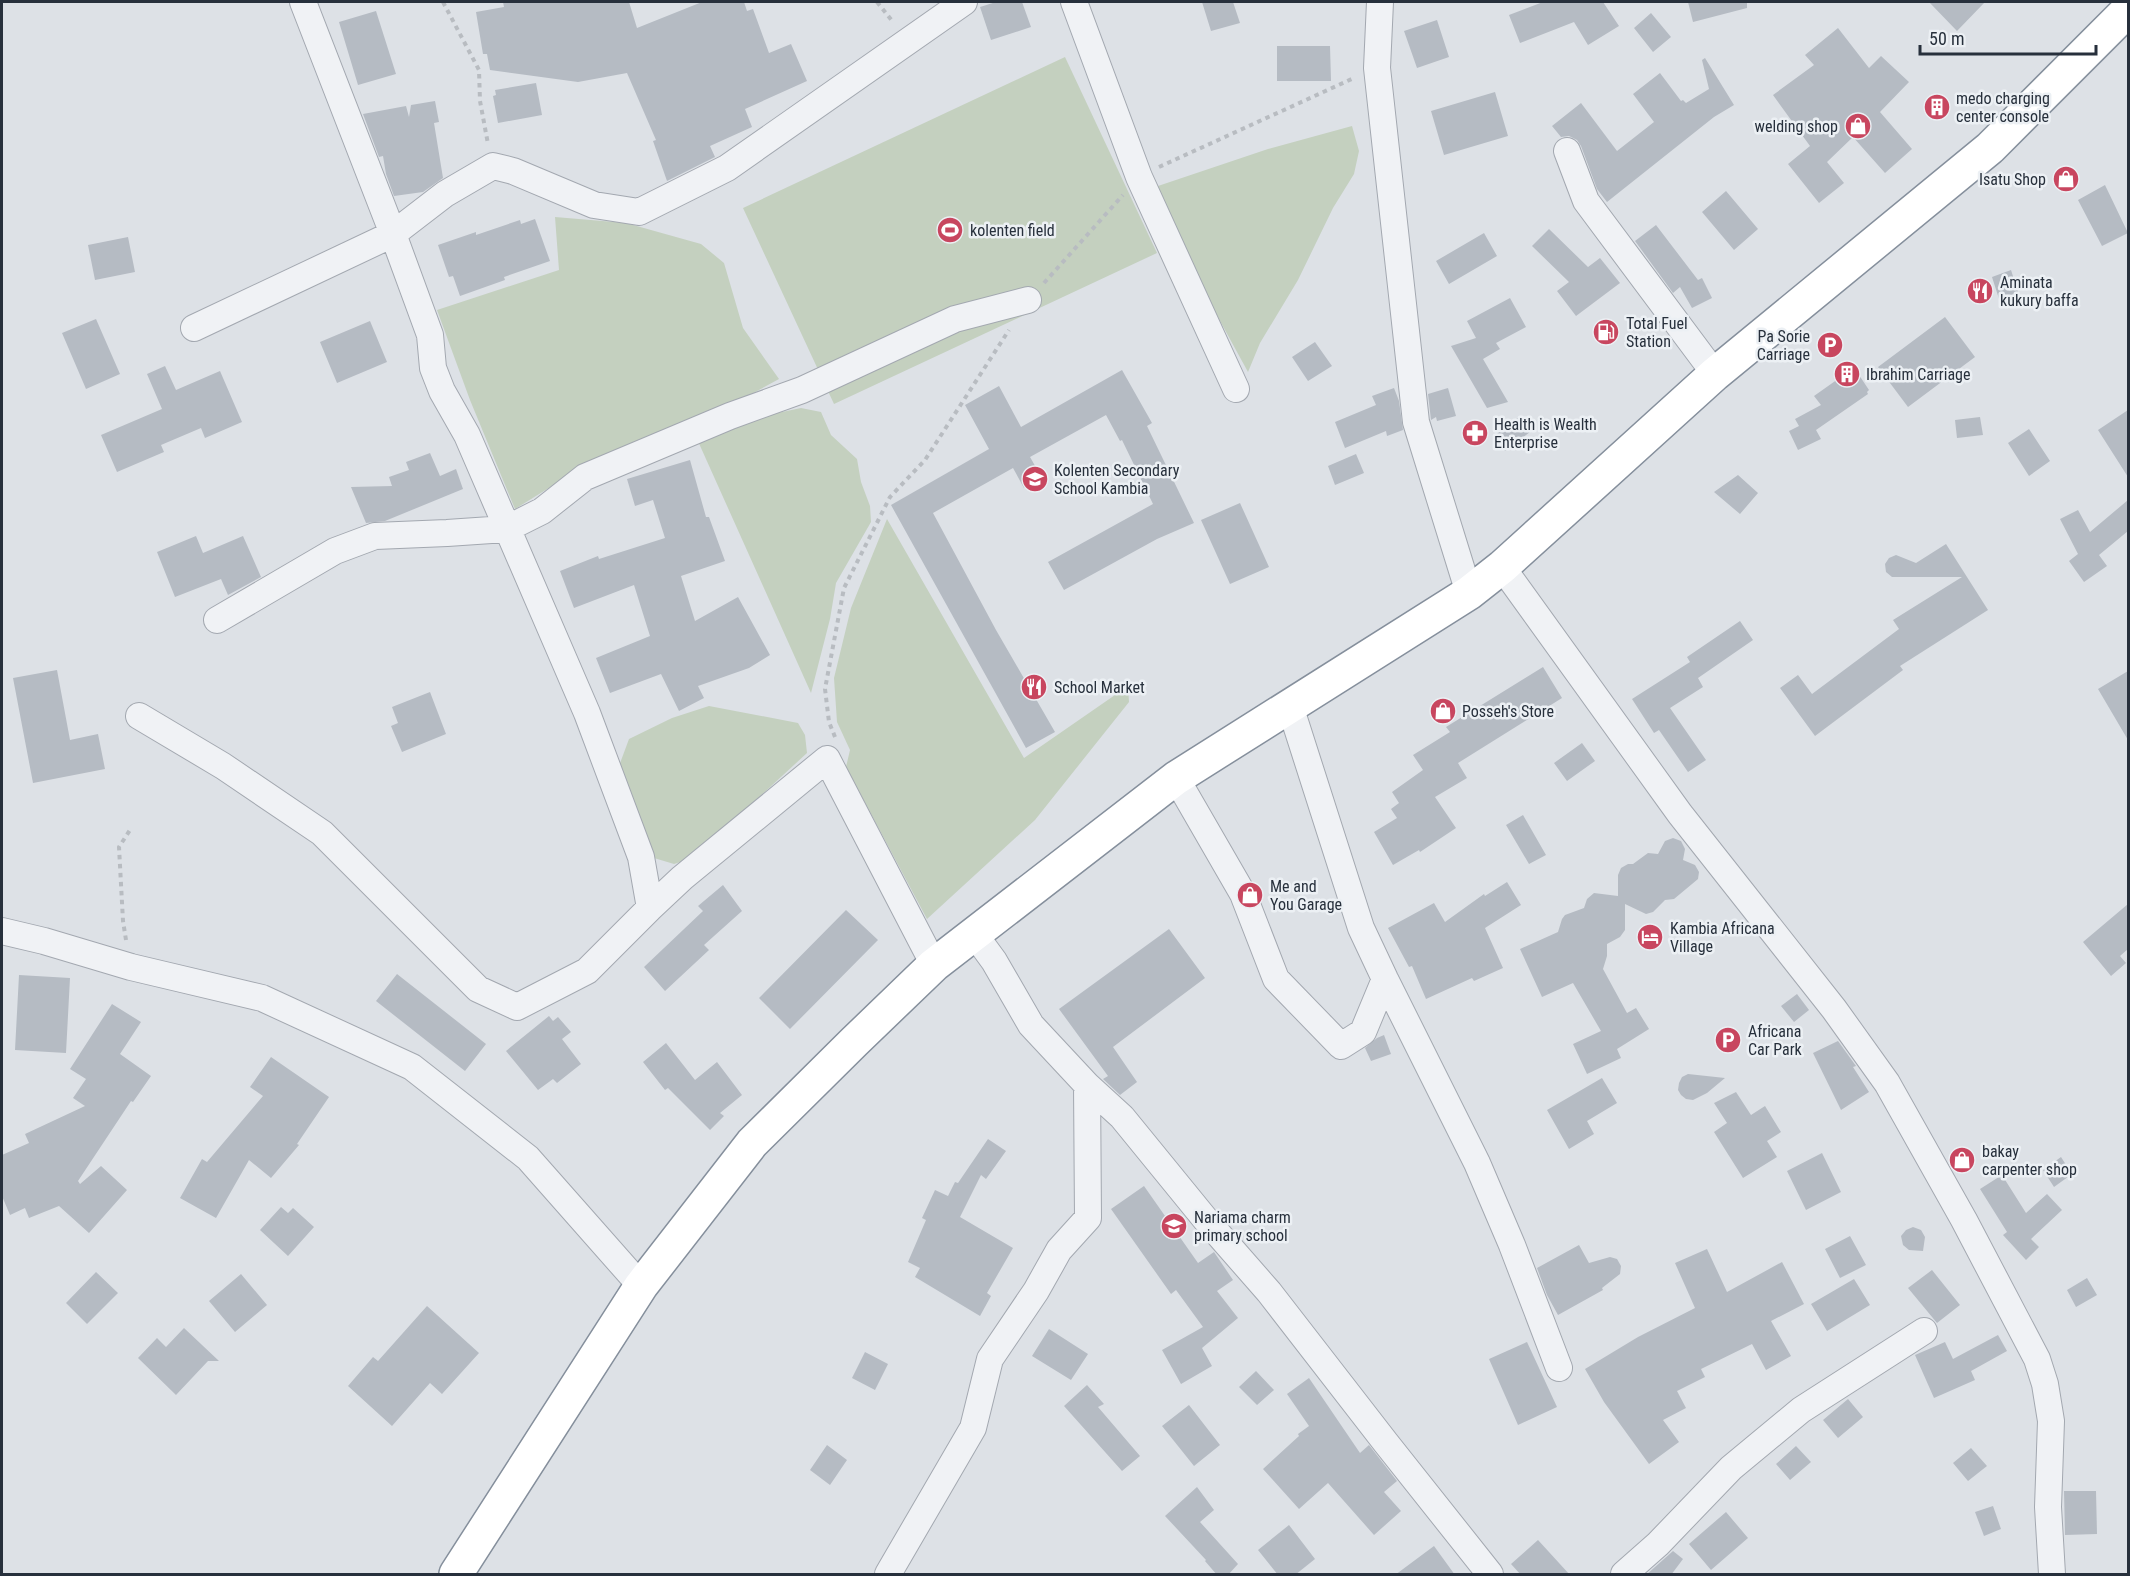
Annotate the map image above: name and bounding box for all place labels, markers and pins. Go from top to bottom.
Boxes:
place label: medo charging center console [1956,89,2050,126]
building icon: medo charging center console [1922,92,1952,122]
shop icon: welding shop [1843,111,1873,141]
place label: welding shop [1755,117,1838,136]
shop icon: Isatu Shop [2051,164,2081,194]
place label: Isatu Shop [1979,170,2046,189]
sports icon: kolenten field [935,215,965,245]
place label: kolenten field [970,221,1055,240]
place label: Aminata kukury baffa [2000,273,2079,310]
restaurant icon: Aminata kukury baffa [1965,276,1995,306]
place label: Total Fuel Station [1626,314,1688,351]
fuel station icon: Total Fuel Station [1591,317,1621,347]
place label: Pa Sorie Carriage [1757,327,1810,364]
parking icon: Pa Sorie Carriage [1815,330,1845,360]
building icon: Ibrahim Carriage [1832,359,1862,389]
place label: Ibrahim Carriage [1866,365,1970,384]
place label: Health is Wealth Enterprise [1494,415,1597,452]
pharmacy icon: Health is Wealth Enterprise [1460,418,1490,448]
place label: Kolenten Secondary School Kambia [1054,461,1180,498]
school or university icon: Kolenten Secondary School Kambia [1020,464,1050,494]
restaurant icon: School Market [1019,672,1049,702]
place label: School Market [1054,678,1145,697]
shop icon: Posseh's Store [1428,696,1458,726]
place label: Posseh's Store [1462,702,1554,721]
place label: Me and You Garage [1270,877,1342,914]
shop icon: Me and You Garage [1235,880,1265,910]
place label: Kambia Africana Village [1670,919,1775,956]
hotel icon: Kambia Africana Village [1635,922,1665,952]
place label: Africana Car Park [1748,1022,1803,1059]
parking icon: Africana Car Park [1713,1025,1743,1055]
place label: bakay carpenter shop [1982,1142,2077,1179]
shop icon: bakay carpenter shop [1947,1145,1977,1175]
place label: Nariama charm primary school [1194,1208,1291,1245]
school or university icon: Nariama charm primary school [1159,1211,1189,1241]

